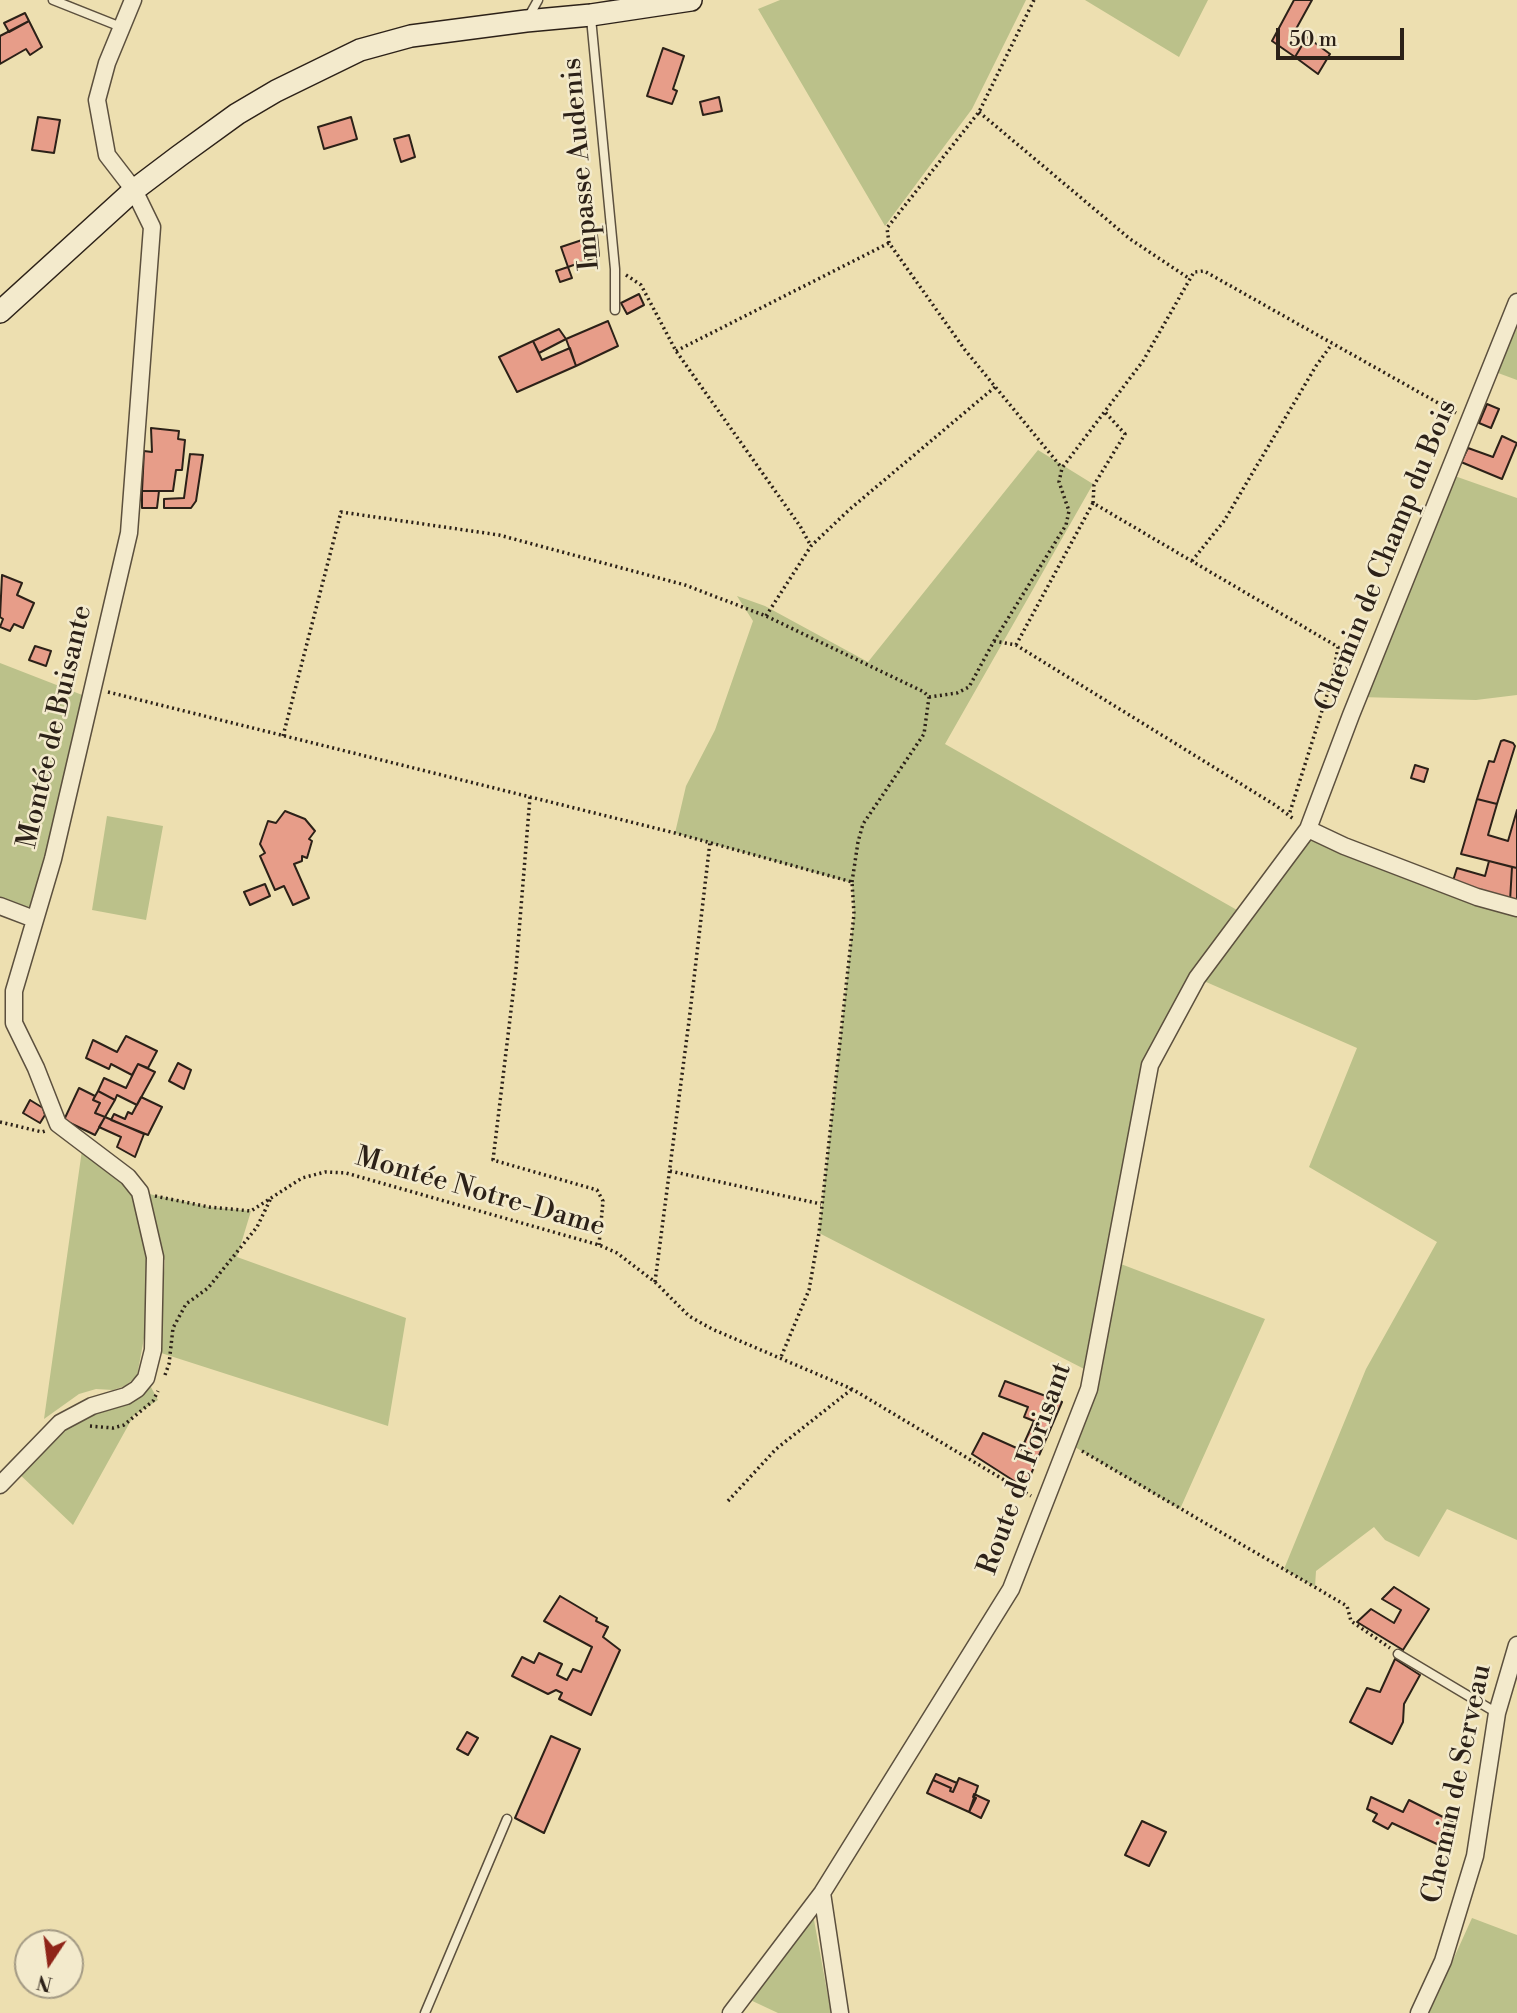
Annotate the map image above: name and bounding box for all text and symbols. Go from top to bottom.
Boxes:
scale bar [1279,14,1407,58]
text: 50 m [1289,27,1337,53]
street label: Impasse Audenis [556,56,608,272]
street label: Chemin de Champ du Bois [1309,395,1465,717]
street label: Montée de Buisante [12,602,100,852]
street label: Montée Notre-Dame [351,1141,609,1245]
street label: Route de Forisant [972,1358,1080,1580]
street label: Chemin de Serveau [1416,1662,1500,1906]
north arrow [14,1929,84,1999]
text: N [35,1969,55,1996]

